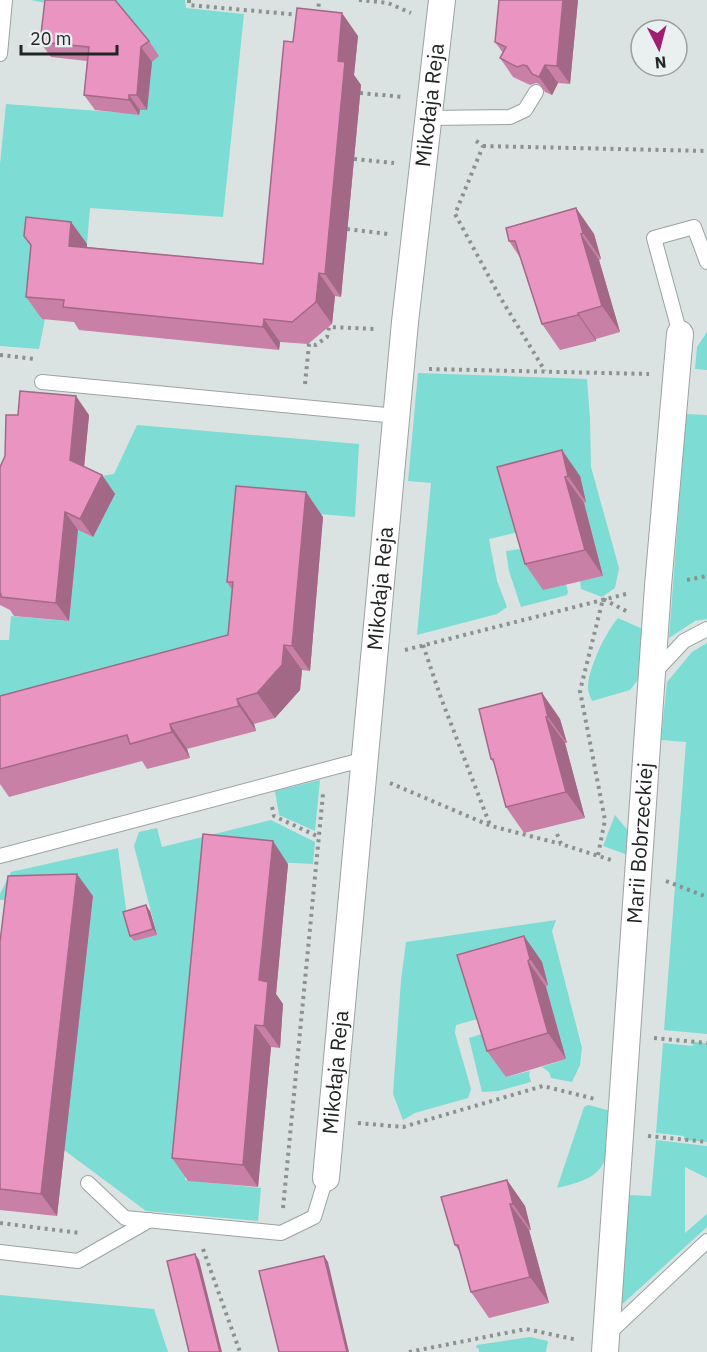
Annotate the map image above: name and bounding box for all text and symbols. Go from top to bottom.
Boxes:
scale bar [21,18,117,56]
north arrow [629,18,689,78]
text: 20 m [30,27,72,50]
street label: Mikołaja Reja [408,42,450,168]
text: N [654,52,667,73]
street label: Mikołaja Reja [360,525,399,652]
street label: Marii Bobrzeckiej [620,762,659,925]
street label: Mikołaja Reja [315,1009,354,1136]

